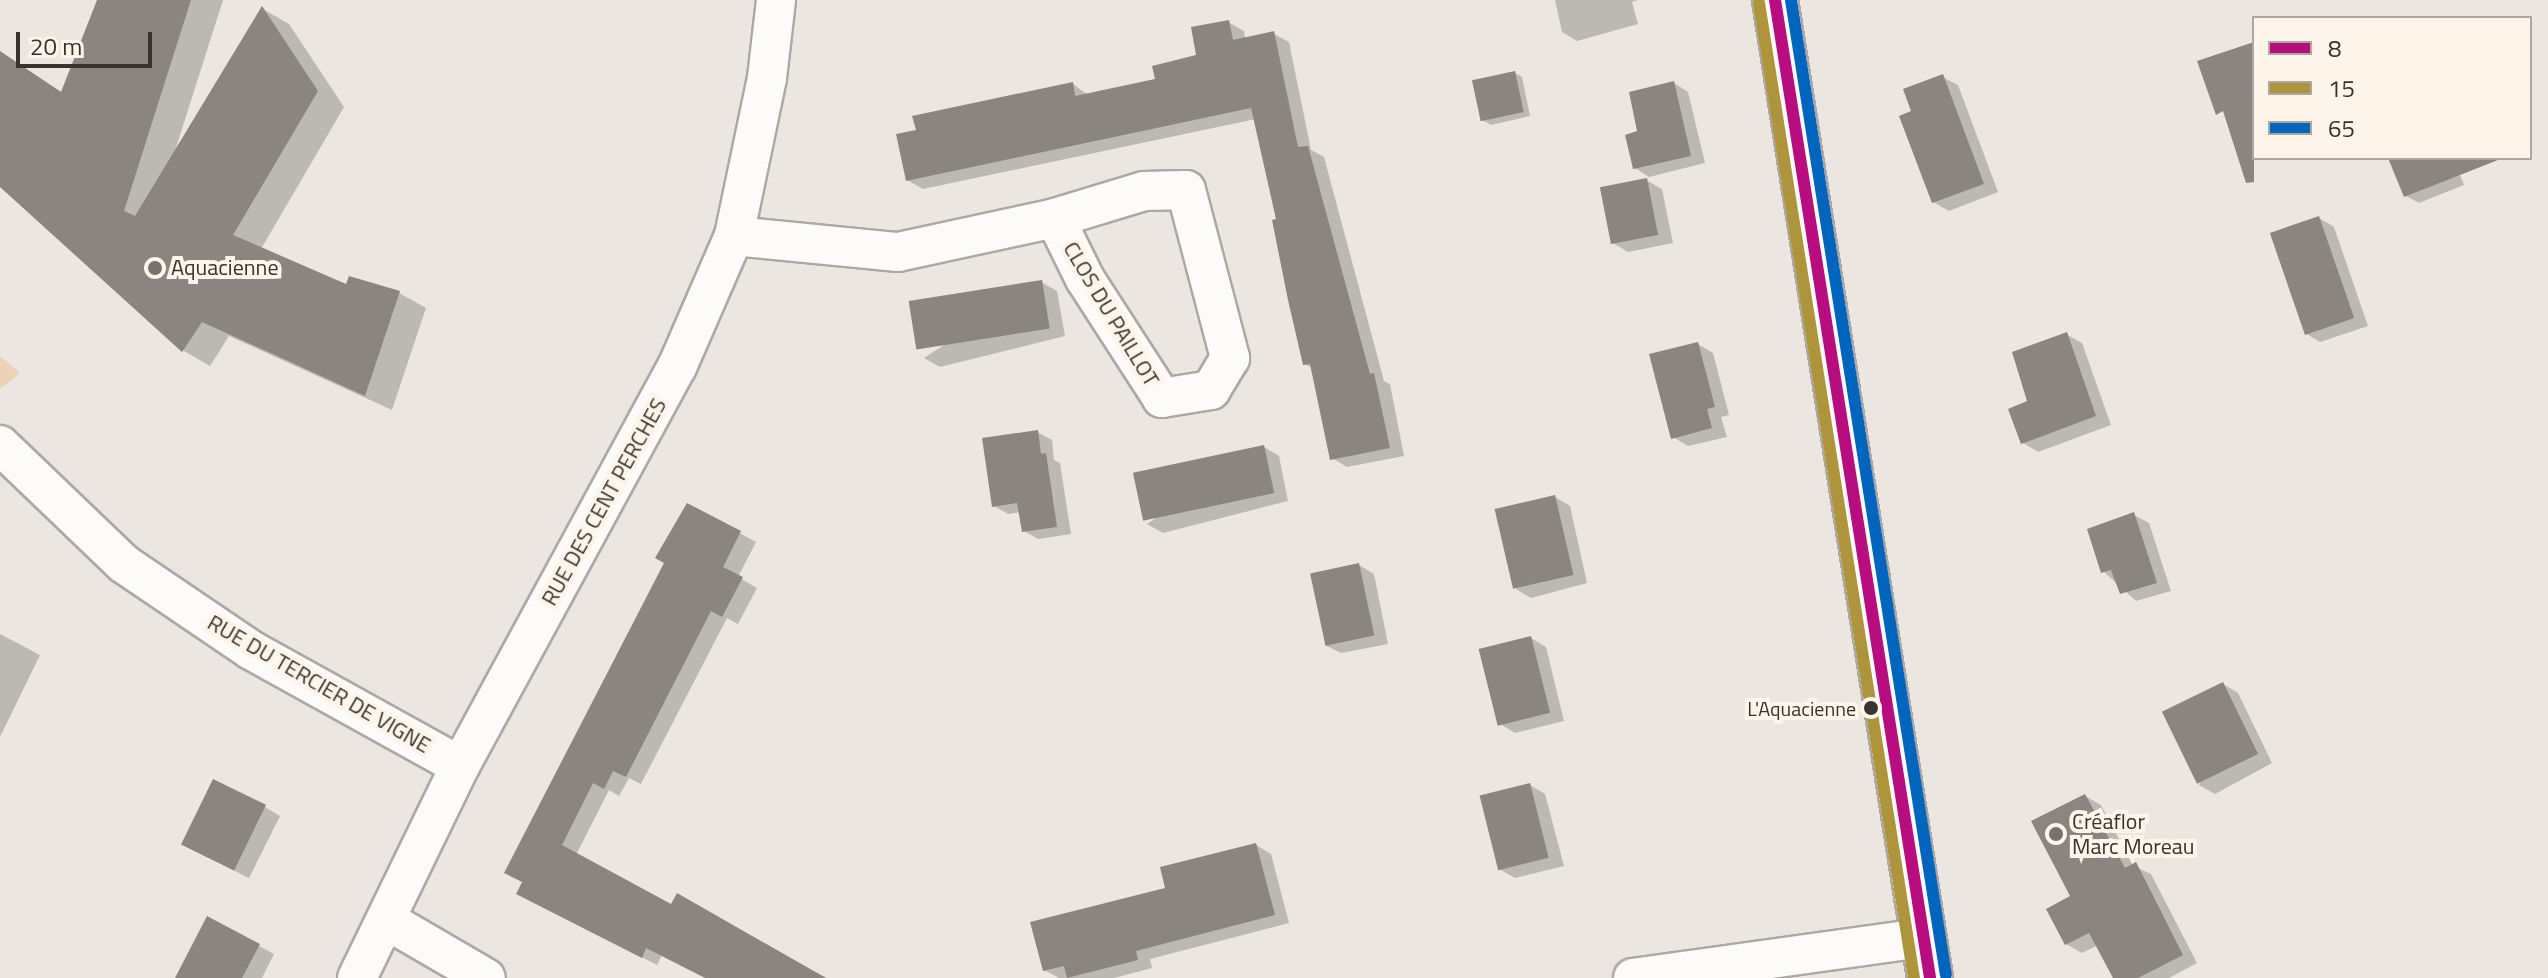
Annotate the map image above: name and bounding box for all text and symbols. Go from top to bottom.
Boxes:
scale bar [20,16,156,66]
legend [2252,16,2532,160]
text: 20 m [30,28,82,64]
text: 8 [2328,30,2341,66]
text: 15 [2328,70,2355,106]
text: 65 [2328,110,2355,146]
street label: CLOS DU PAILLOT [1058,237,1164,391]
place label: Aquacienne [171,255,279,281]
marker: Aquacienne [146,259,164,277]
street label: RUE DES CENT PERCHES [536,394,672,610]
street label: RUE DU TERCIER DE VIGNE [203,609,435,759]
place label: L'Aquacienne [1747,696,1856,720]
marker: L'Aquacienne [1863,700,1879,716]
place label: Créaflor Marc Moreau [2072,808,2195,860]
marker: Créaflor Marc Moreau [2047,825,2065,843]

